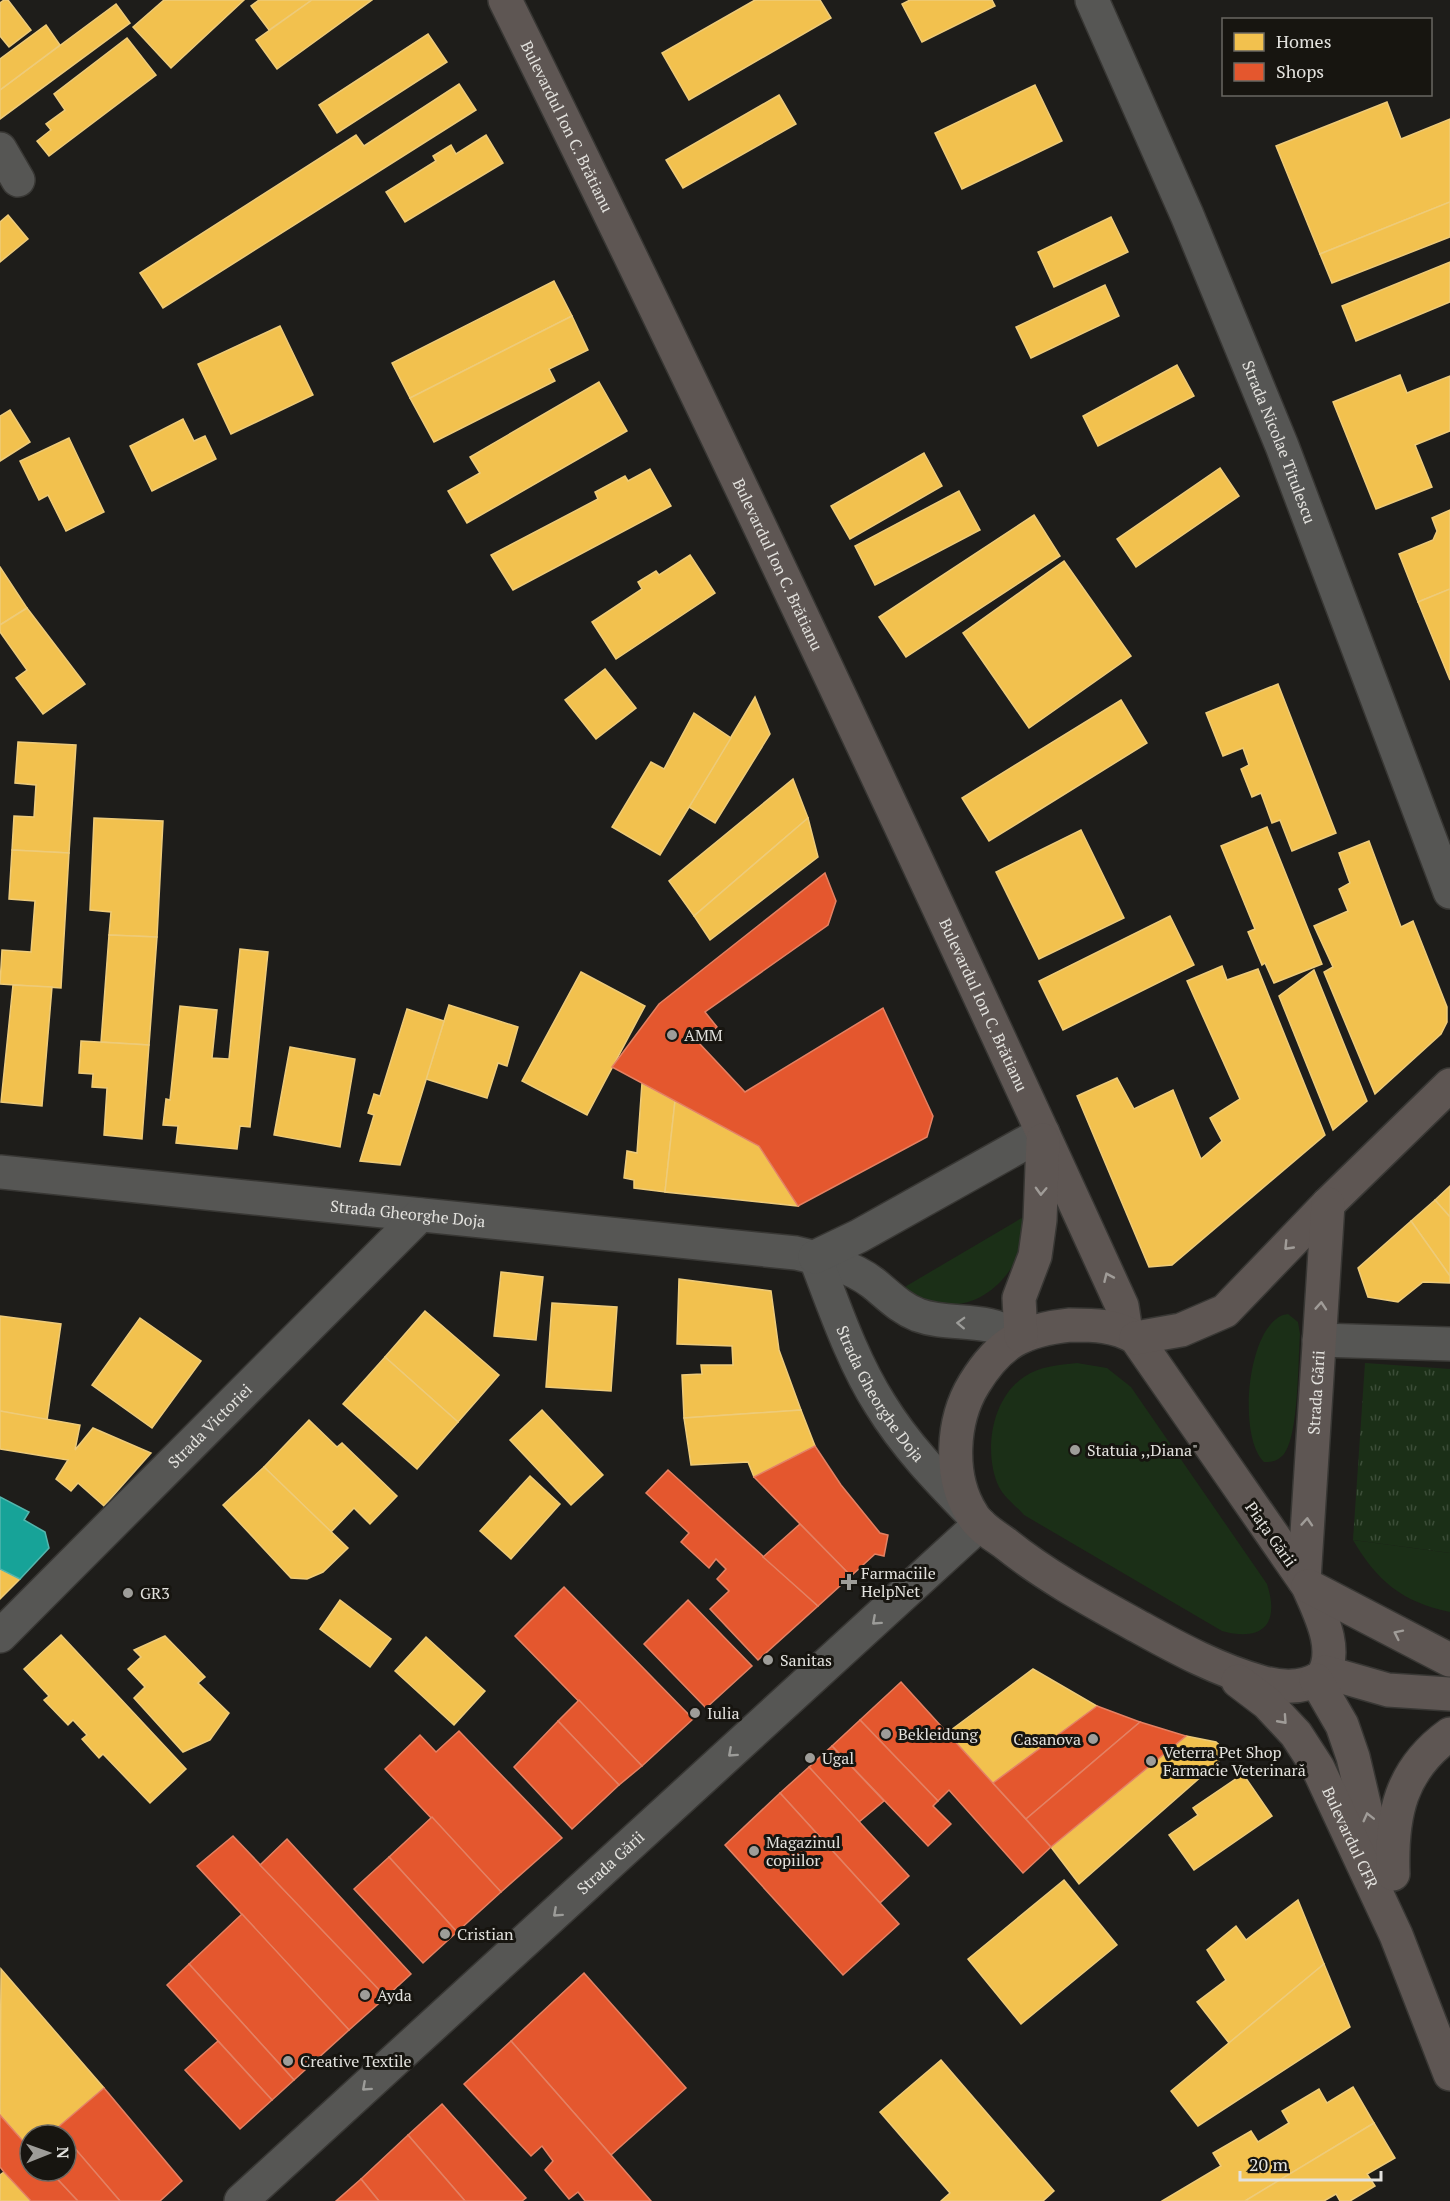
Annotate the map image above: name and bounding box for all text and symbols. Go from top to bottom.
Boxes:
legend [1222,18,1432,96]
text: Homes [1276,29,1331,53]
street label: Bulevardul Ion C. Brătianu [516,37,619,216]
text: Shops [1276,59,1324,83]
street label: Strada Nicolae Titulescu [1237,357,1321,527]
street label: Bulevardul Ion C. Brătianu [728,475,828,654]
street label: Bulevardul Ion C. Brătianu [934,915,1033,1095]
place label: AMM [684,1024,723,1046]
marker: AMM [665,1028,679,1042]
one-way arrow [1035,1187,1047,1196]
street label: Strada Gheorghe Doja [329,1195,487,1232]
one-way arrow [1284,1240,1295,1250]
one-way arrow [1104,1272,1116,1283]
one-way arrow [1315,1302,1328,1311]
one-way arrow [957,1316,966,1329]
street label: Strada Gheorghe Doja [831,1322,929,1466]
street label: Strada Gării [1302,1349,1330,1435]
street label: Strada Victoriei [163,1379,257,1473]
place label: Statuia ,,Diana" [1087,1439,1198,1461]
marker: Statuia ,,Diana" [1068,1443,1082,1457]
street label: Piața Gării [1240,1497,1302,1571]
one-way arrow [1301,1517,1314,1526]
place label: Farmaciile HelpNet [861,1562,936,1602]
marker: Farmaciile HelpNet [842,1575,856,1589]
place label: GR3 [140,1582,170,1604]
marker: GR3 [121,1586,135,1600]
one-way arrow [872,1614,882,1625]
one-way arrow [1393,1630,1404,1642]
place label: Sanitas [780,1649,832,1671]
marker: Sanitas [761,1653,775,1667]
place label: Iulia [707,1702,740,1724]
marker: Iulia [688,1706,702,1720]
one-way arrow [1276,1713,1287,1723]
place label: Bekleidung [898,1723,978,1745]
marker: Bekleidung [879,1727,893,1741]
place label: Casanova [1013,1728,1081,1750]
marker: Casanova [1086,1732,1100,1746]
place label: Veterra Pet Shop Farmacie Veterinară [1163,1741,1306,1781]
one-way arrow [728,1746,738,1757]
place label: Ugal [822,1747,854,1769]
marker: Ugal [803,1751,817,1765]
marker: Veterra Pet Shop Farmacie Veterinară [1144,1754,1158,1768]
street label: Bulevardul CFR [1317,1783,1384,1893]
one-way arrow [1362,1813,1375,1823]
street label: Strada Gării [572,1826,649,1899]
place label: Magazinul copiilor [766,1831,841,1871]
marker: Magazinul copiilor [747,1844,761,1858]
one-way arrow [553,1905,564,1916]
place label: Cristian [457,1923,514,1945]
marker: Cristian [438,1927,452,1941]
place label: Ayda [377,1984,412,2006]
marker: Ayda [358,1988,372,2002]
place label: Creative Textile [300,2050,412,2072]
marker: Creative Textile [281,2054,295,2068]
one-way arrow [362,2079,373,2090]
north arrow [18,2123,78,2183]
scale bar [1240,2144,1381,2182]
text: N [52,2146,74,2159]
text: 20 m [1249,2152,1289,2176]

